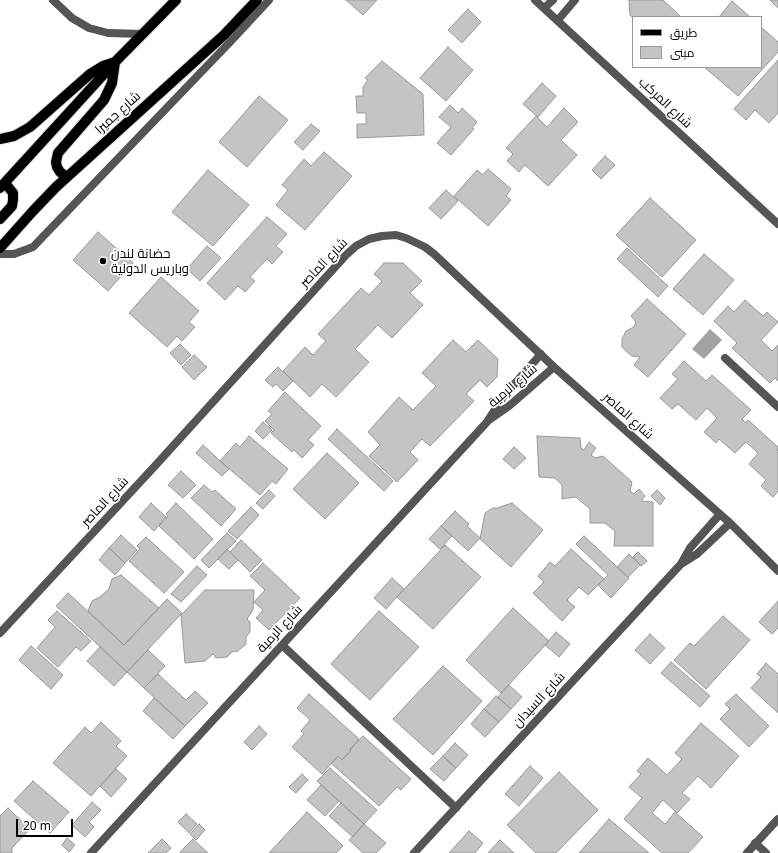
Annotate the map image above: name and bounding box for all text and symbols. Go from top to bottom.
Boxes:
legend [632,16,762,68]
text: طريق [670,24,697,41]
text: مبنى [670,44,695,61]
street label: شارع المركب [635,74,695,132]
street label: شارع جميرا [92,89,144,137]
street label: شارع الماصر [297,235,351,291]
place label: حضانة لندن وباريس الدولية [111,246,189,277]
marker: حضانة لندن وباريس الدولية [98,256,108,266]
street label: شارع الرمية [485,361,541,411]
street label: شارع الماصر [600,389,656,443]
street label: شارع الماصر [78,474,132,530]
street label: شارع الرمية [254,602,306,656]
street label: شارع السيدان [510,669,568,731]
scale bar [18,811,75,837]
text: 20 m [23,817,51,834]

